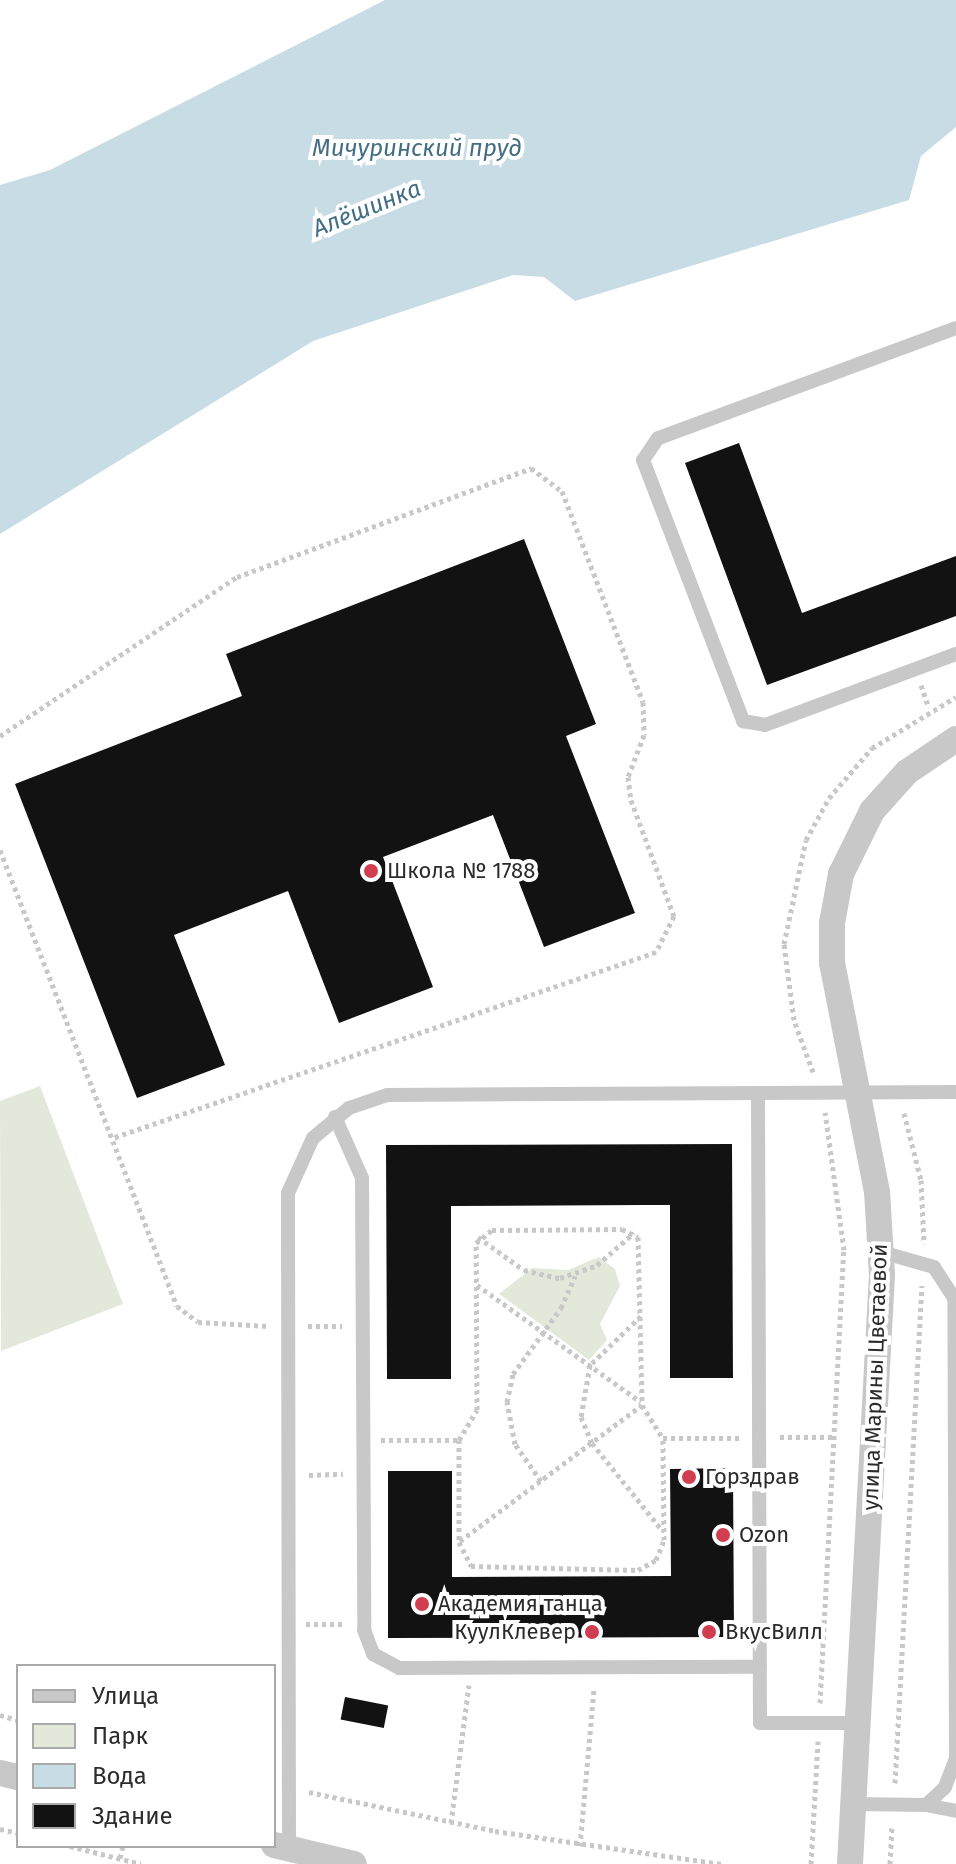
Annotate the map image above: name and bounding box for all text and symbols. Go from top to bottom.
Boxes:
water label: Мичуринский пруд [312,135,522,163]
water label: Алёшинка [309,174,425,244]
place label: Школа № 1788 [387,858,535,884]
marker: Школа № 1788 [362,862,380,880]
street label: улица Марины Цветаевой [857,1243,893,1511]
place label: Горздрав [705,1464,800,1490]
marker: Горздрав [680,1468,698,1486]
place label: Ozon [739,1522,789,1548]
marker: Ozon [714,1526,732,1544]
place label: Академия танца [438,1591,603,1617]
marker: Академия танца [413,1595,431,1613]
place label: КуулКлевер [454,1619,576,1645]
place label: ВкусВилл [725,1619,823,1645]
marker: КуулКлевер [583,1623,601,1641]
marker: ВкусВилл [700,1623,718,1641]
legend [16,1664,276,1848]
text: Улица [92,1682,159,1710]
text: Парк [92,1722,148,1750]
text: Вода [92,1762,147,1790]
text: Здание [92,1802,173,1830]

